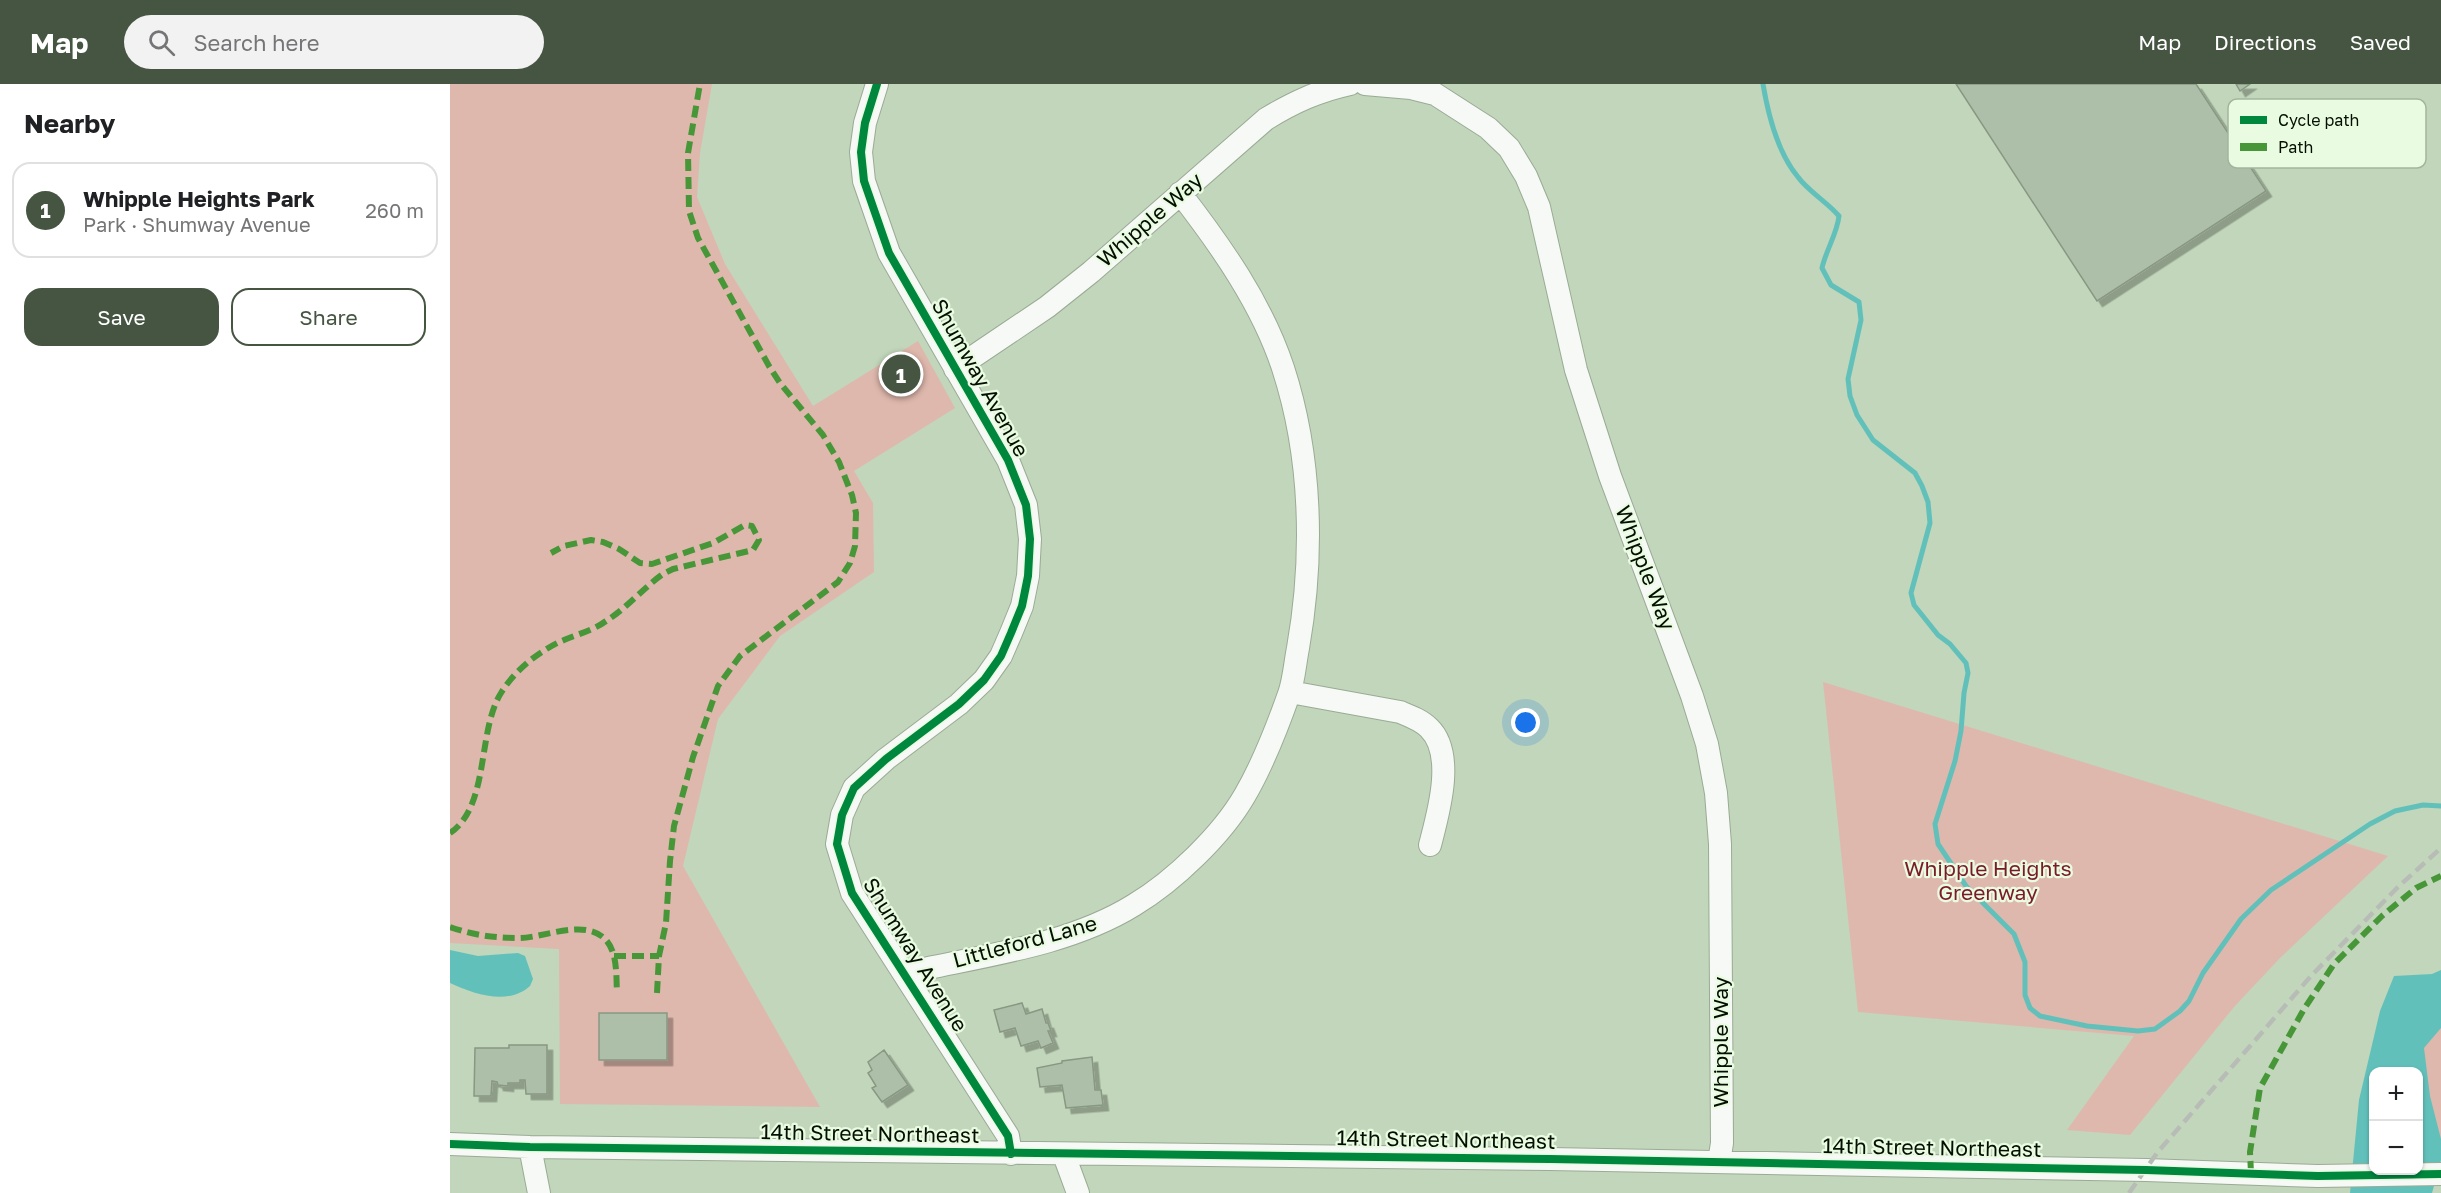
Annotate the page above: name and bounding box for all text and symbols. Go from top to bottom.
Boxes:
search box [124,15,544,69]
text: Map [30,26,88,59]
icon: search [145,26,178,59]
text: Search here [193,29,319,56]
text: Map [2138,29,2181,55]
text: Directions [2214,29,2317,55]
text: Saved [2350,29,2411,55]
legend [2228,99,2426,168]
text: Nearby [24,108,115,139]
text: Cycle path [2278,110,2359,130]
text: Path [2278,137,2313,157]
street label: Whipple Way [1091,166,1207,272]
text: Whipple Heights Park [83,185,315,212]
text: 1 [40,198,51,222]
text: 260 m [365,198,424,222]
text: Park · Shumway Avenue [83,212,311,236]
button: Save [24,288,219,346]
button: Share [231,288,426,346]
street label: Shumway Avenue [927,294,1035,461]
pin: 1 [882,352,920,396]
street label: Whipple Way [1610,502,1682,634]
your location [1511,708,1540,737]
park label: Whipple Heights Greenway [1904,855,2072,905]
street label: Shumway Avenue [858,873,974,1036]
street label: Littleford Lane [950,909,1100,973]
street label: Whipple Way [1707,976,1733,1108]
map controls [2369,1067,2423,1175]
button: + [2369,1067,2423,1121]
street label: 14th Street Northeast [760,1118,980,1148]
button: − [2369,1121,2423,1175]
street label: 14th Street Northeast [1336,1124,1556,1154]
street label: 14th Street Northeast [1822,1132,2042,1162]

